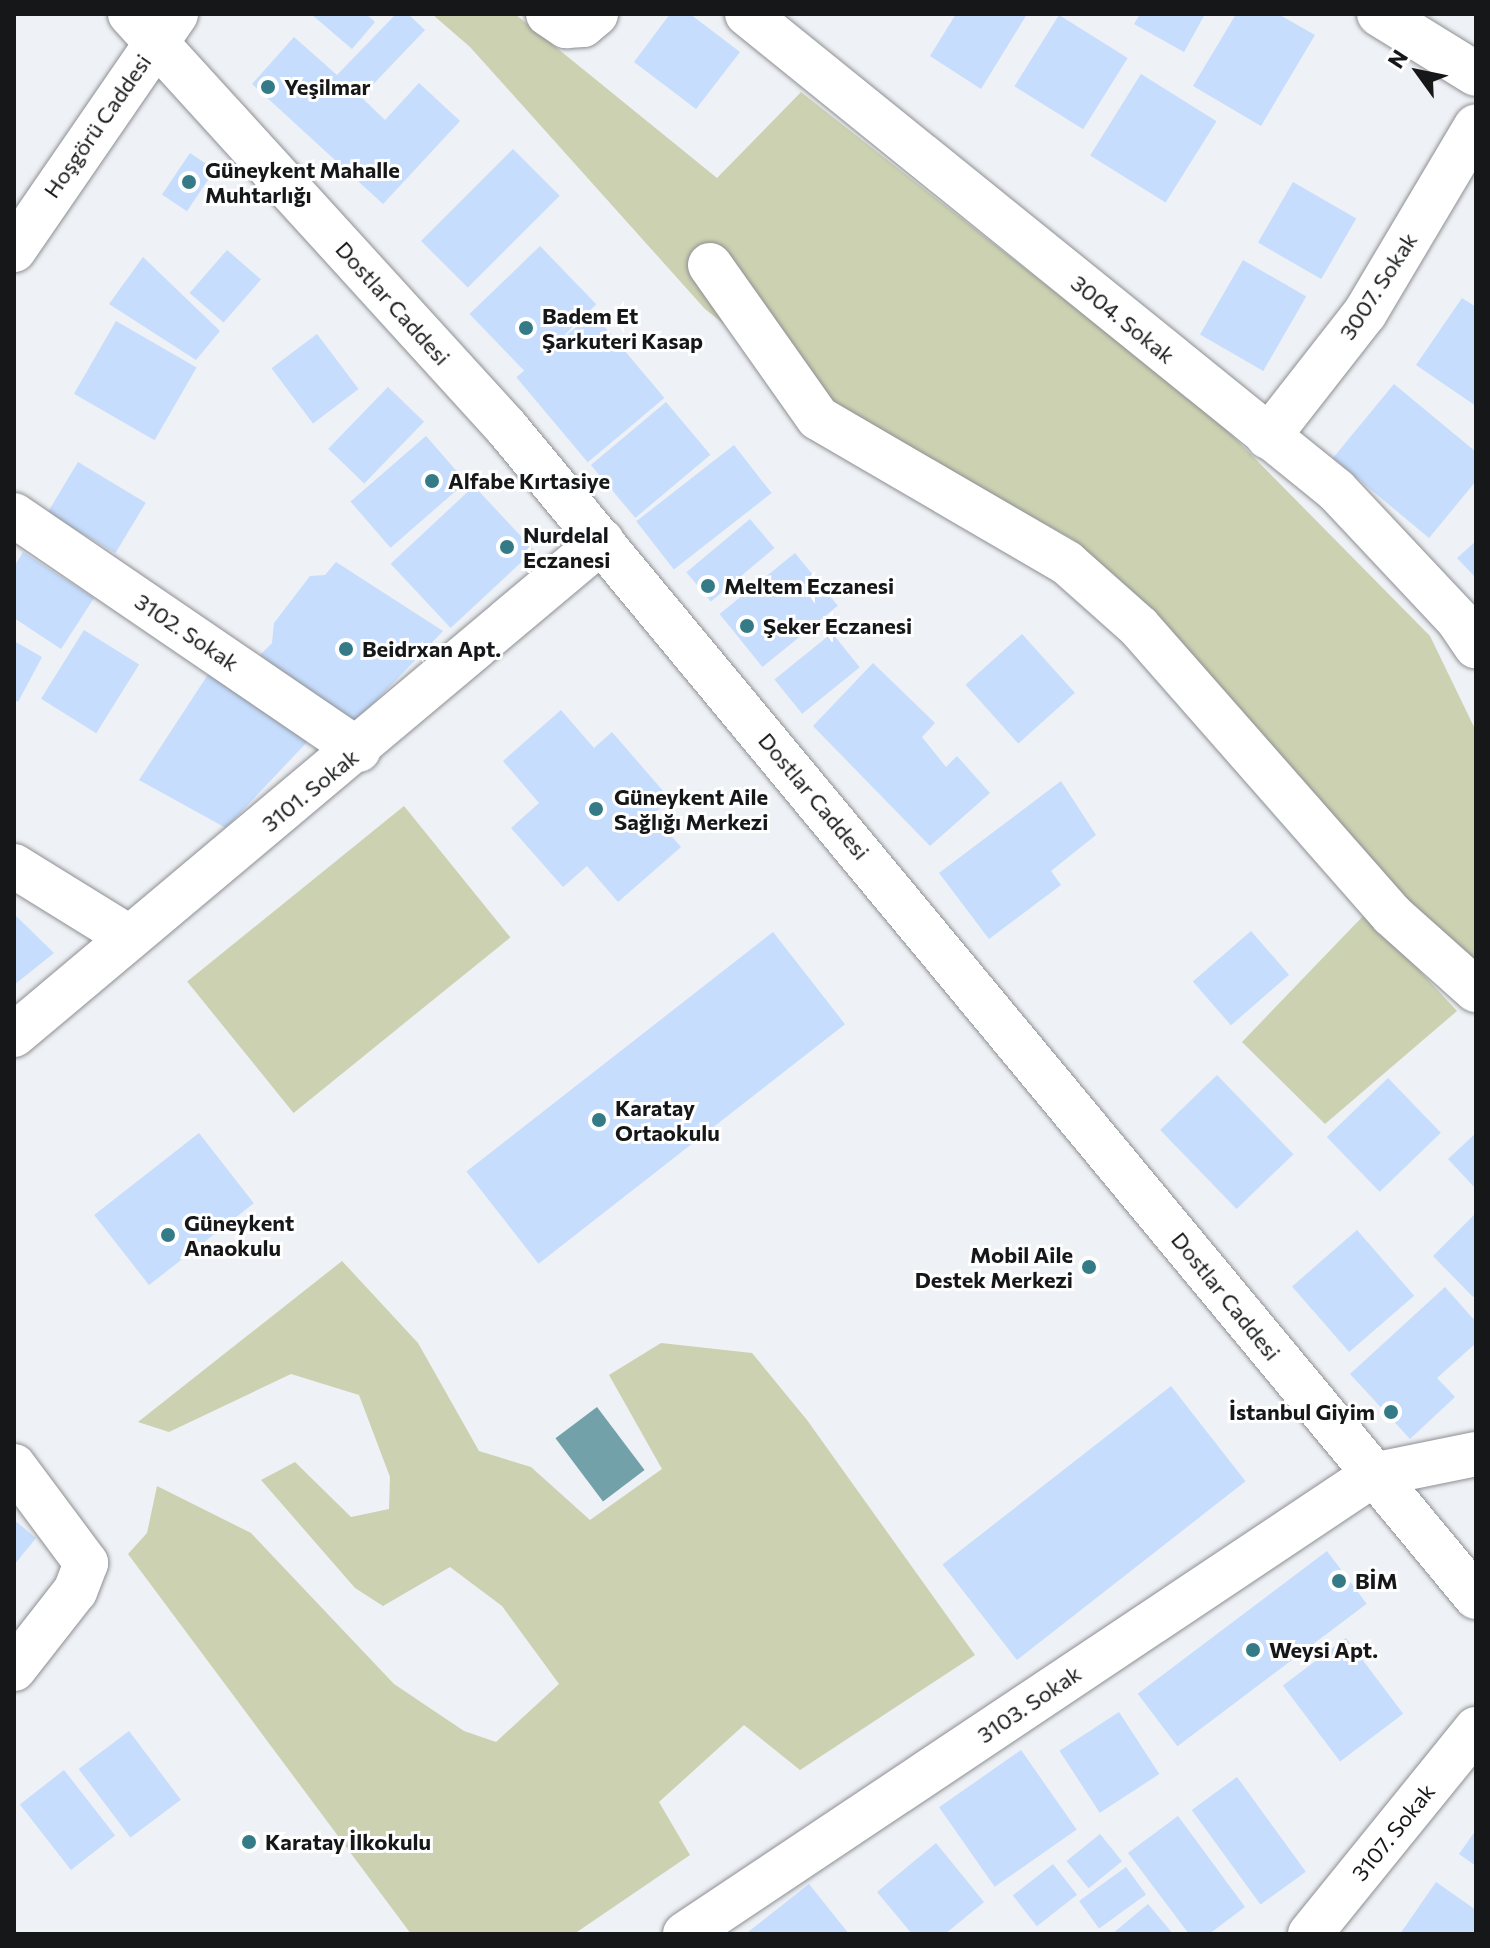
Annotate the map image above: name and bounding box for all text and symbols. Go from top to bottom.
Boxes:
north arrow [1378,32,1458,112]
text: N [1382,44,1413,73]
street label: Hoşgörü Caddesi [38,49,156,203]
place label: Yeşilmar [284,74,371,100]
marker: Yeşilmar [259,78,277,96]
place label: Güneykent Mahalle Muhtarlığı [205,156,400,208]
marker: Güneykent Mahalle Muhtarlığı [180,173,198,191]
street label: 3007. Sokak [1334,228,1422,344]
street label: Dostlar Caddesi [331,236,455,370]
street label: 3004. Sokak [1066,269,1180,369]
place label: Badem Et Şarkuteri Kasap [542,302,703,354]
marker: Badem Et Şarkuteri Kasap [517,319,535,337]
place label: Alfabe Kırtasiye [448,468,610,494]
marker: Alfabe Kırtasiye [423,472,441,490]
place label: Nurdelal Eczanesi [523,521,610,572]
marker: Nurdelal Eczanesi [498,538,516,556]
place label: Meltem Eczanesi [724,573,894,599]
marker: Meltem Eczanesi [699,577,717,595]
street label: 3102. Sokak [130,588,244,676]
place label: Şeker Eczanesi [763,613,912,639]
marker: Şeker Eczanesi [738,617,756,635]
place label: Beidrxan Apt. [362,636,501,662]
marker: Beidrxan Apt. [337,640,355,658]
street label: Dostlar Caddesi [753,727,875,865]
street label: 3101. Sokak [256,743,364,837]
place label: Güneykent Aile Sağlığı Merkezi [614,783,768,834]
marker: Güneykent Aile Sağlığı Merkezi [585,798,607,820]
place label: Karatay Ortaokulu [615,1094,720,1146]
marker: Karatay Ortaokulu [590,1111,608,1129]
place label: Güneykent Anaokulu [184,1209,294,1260]
marker: Güneykent Anaokulu [159,1226,177,1244]
street label: Dostlar Caddesi [1166,1227,1286,1365]
place label: Mobil Aile Destek Merkezi [915,1241,1073,1292]
marker: Mobil Aile Destek Merkezi [1080,1258,1098,1276]
place label: İstanbul Giyim [1229,1399,1375,1425]
marker: İstanbul Giyim [1382,1403,1400,1421]
place label: BİM [1355,1568,1398,1594]
marker: BİM [1330,1572,1348,1590]
place label: Weysi Apt. [1269,1637,1378,1663]
marker: Weysi Apt. [1244,1641,1262,1659]
street label: 3103. Sokak [972,1660,1086,1748]
street label: 3107. Sokak [1346,1778,1440,1886]
place label: Karatay İlkokulu [265,1829,431,1855]
marker: Karatay İlkokulu [240,1833,258,1851]

